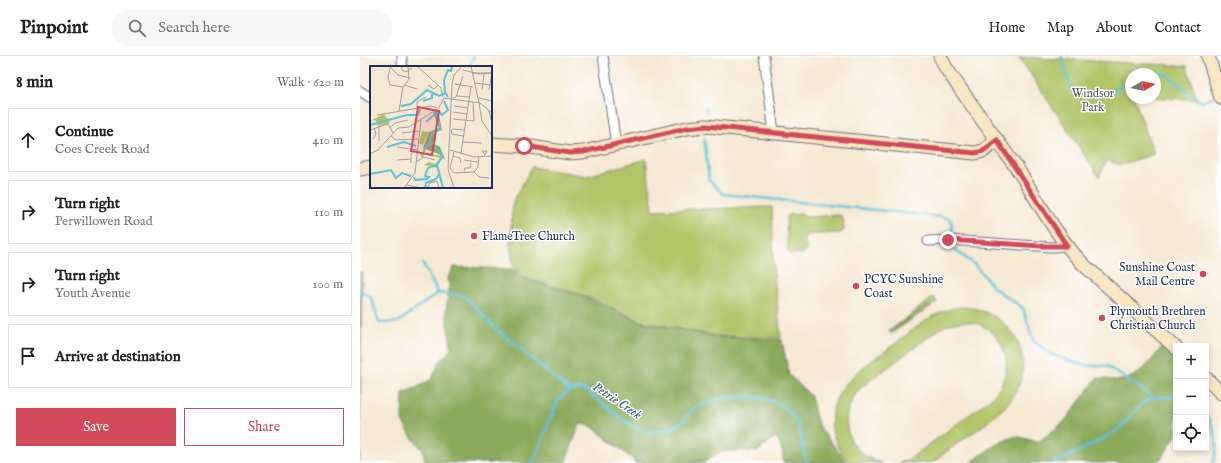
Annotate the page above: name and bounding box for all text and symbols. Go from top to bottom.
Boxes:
search box [112,10,392,46]
text: Pinpoint [20,16,88,40]
icon: search [126,17,148,39]
text: Search here [158,18,230,37]
text: Home [989,19,1025,37]
text: Map [1047,19,1074,37]
text: About [1096,19,1132,37]
text: Contact [1154,19,1201,37]
inset map [370,66,492,188]
north arrow [1125,68,1161,104]
text: 8 min [16,72,53,93]
text: Walk · 620 m [277,74,344,91]
park label: Windsor Park [1072,86,1115,115]
text: Continue [55,122,113,141]
icon: ahead [17,129,39,151]
text: 410 m [313,132,343,149]
route start [515,137,533,155]
text: Coes Creek Road [55,141,150,158]
text: Turn right [55,194,120,213]
icon: right [17,201,39,223]
text: 110 m [314,204,343,221]
text: Perwillowen Road [55,213,153,230]
place label: FlameTree Church [482,229,576,244]
marker: FlameTree Church [469,231,479,241]
route end [939,231,957,249]
place label: Sunshine Coast Mail Centre [1119,260,1195,289]
text: Turn right [55,266,120,285]
marker: Sunshine Coast Mail Centre [1198,269,1208,279]
place label: PCYC Sunshine Coast [864,272,944,301]
icon: right [17,273,39,295]
text: 100 m [313,276,343,293]
marker: PCYC Sunshine Coast [851,281,861,291]
text: Youth Avenue [55,285,131,302]
place label: Plymouth Brethren Christian Church [1110,304,1206,333]
marker: Plymouth Brethren Christian Church [1097,313,1107,323]
map controls [1173,343,1209,451]
button: + [1173,343,1209,379]
icon: arrive [17,345,39,367]
text: Arrive at destination [55,347,181,366]
water label: Petrie Creek [589,378,645,424]
button: − [1173,379,1209,415]
button: Save [16,408,176,446]
button: Share [184,408,344,446]
button: locate [1173,415,1209,451]

